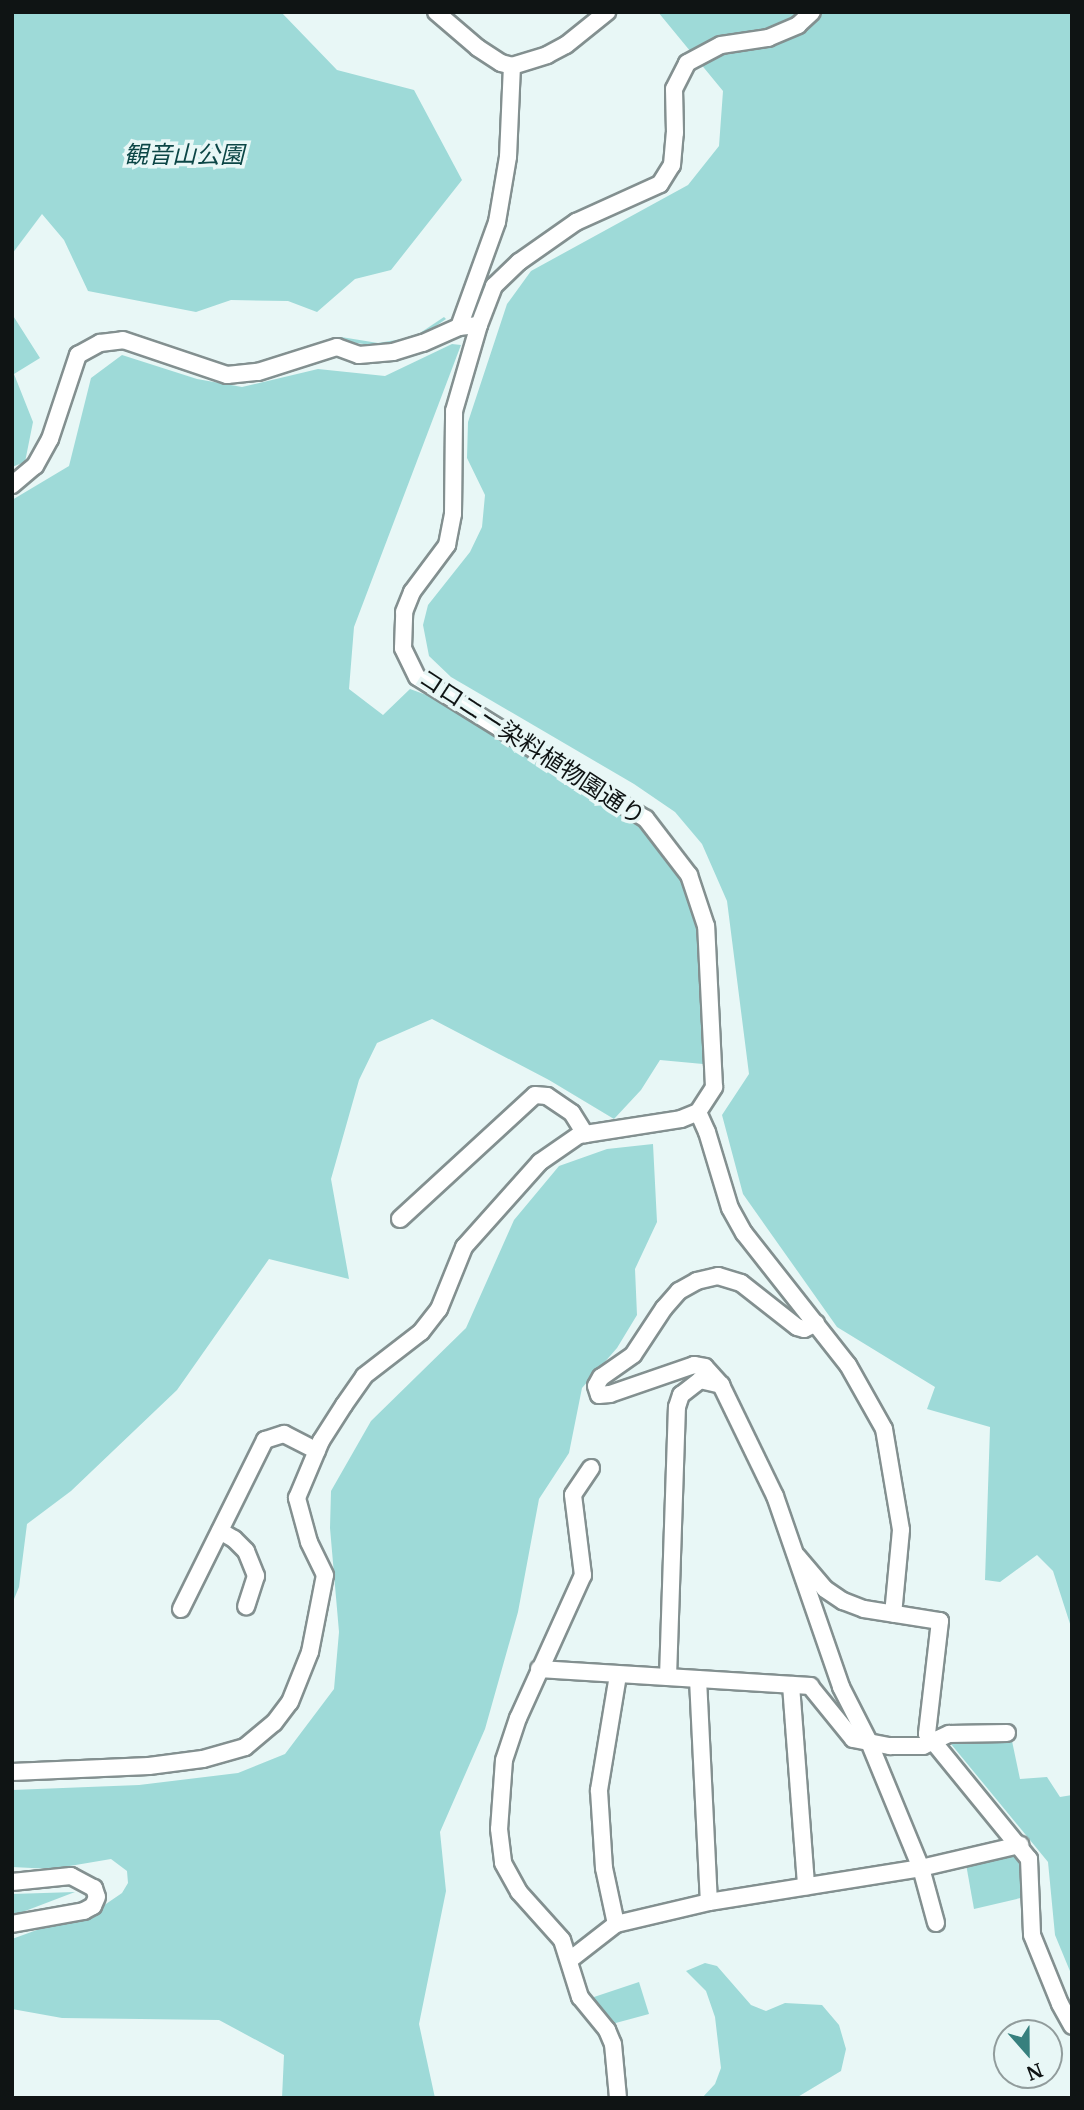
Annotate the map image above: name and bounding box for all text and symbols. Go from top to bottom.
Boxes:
park label: 観音山公園 [124,141,244,169]
street label: コロニー染料植物園通り [413,663,651,831]
north arrow [993,2019,1063,2089]
text: N [1024,2058,1046,2086]

